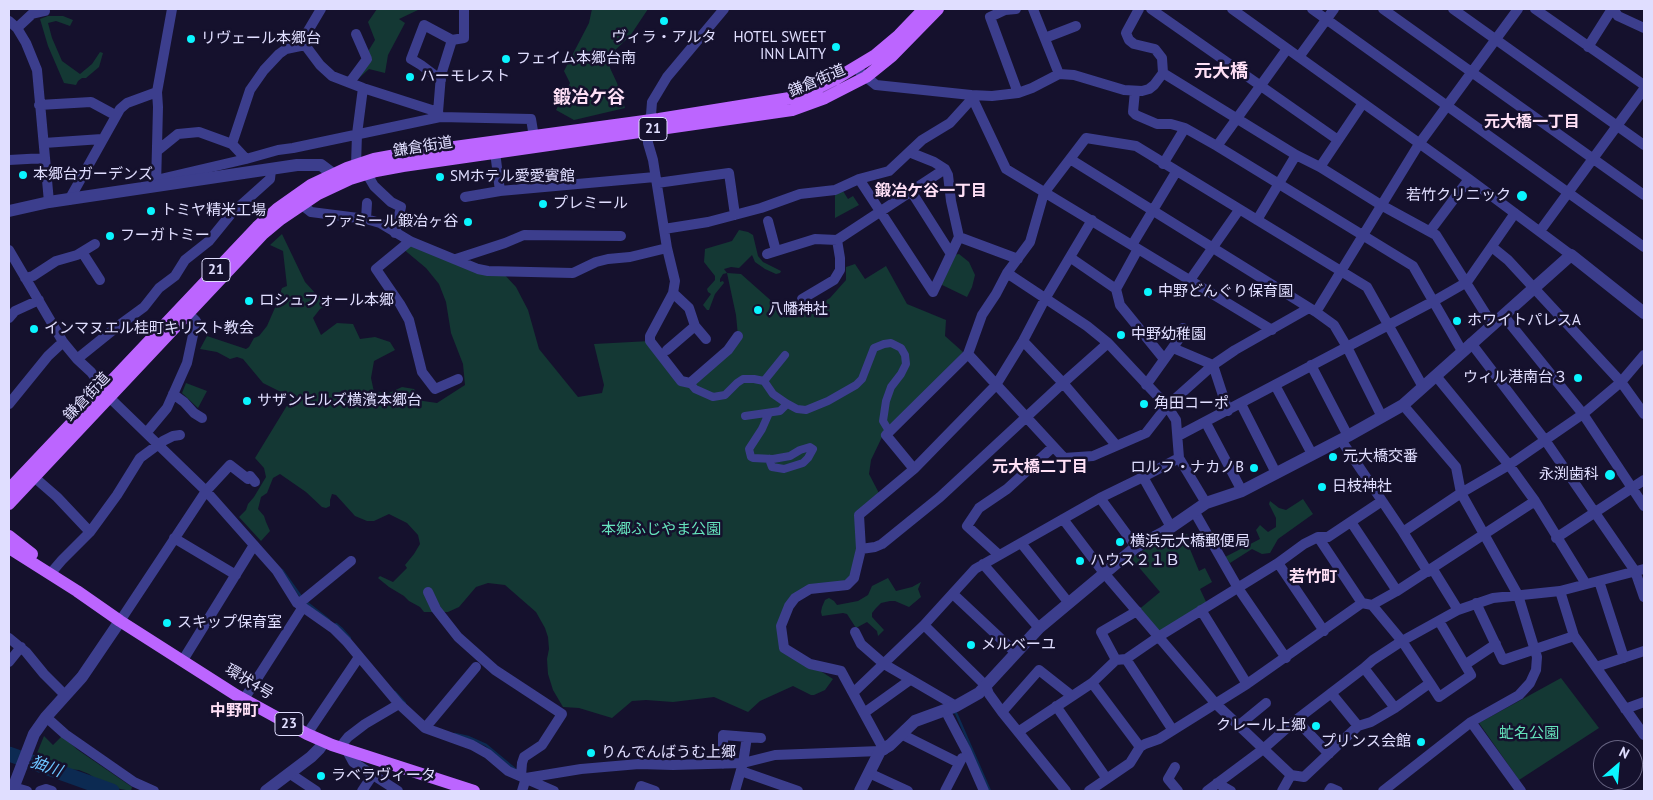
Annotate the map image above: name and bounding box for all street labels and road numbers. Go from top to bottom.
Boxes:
street label: 鎌倉街道 [786,61,848,101]
road number: 21 [639,118,667,140]
street label: 鎌倉街道 [392,133,454,161]
road number: 21 [202,258,230,282]
street label: 鎌倉街道 [60,369,114,425]
street label: 環状4号 [222,661,276,703]
road number: 23 [275,712,303,736]

